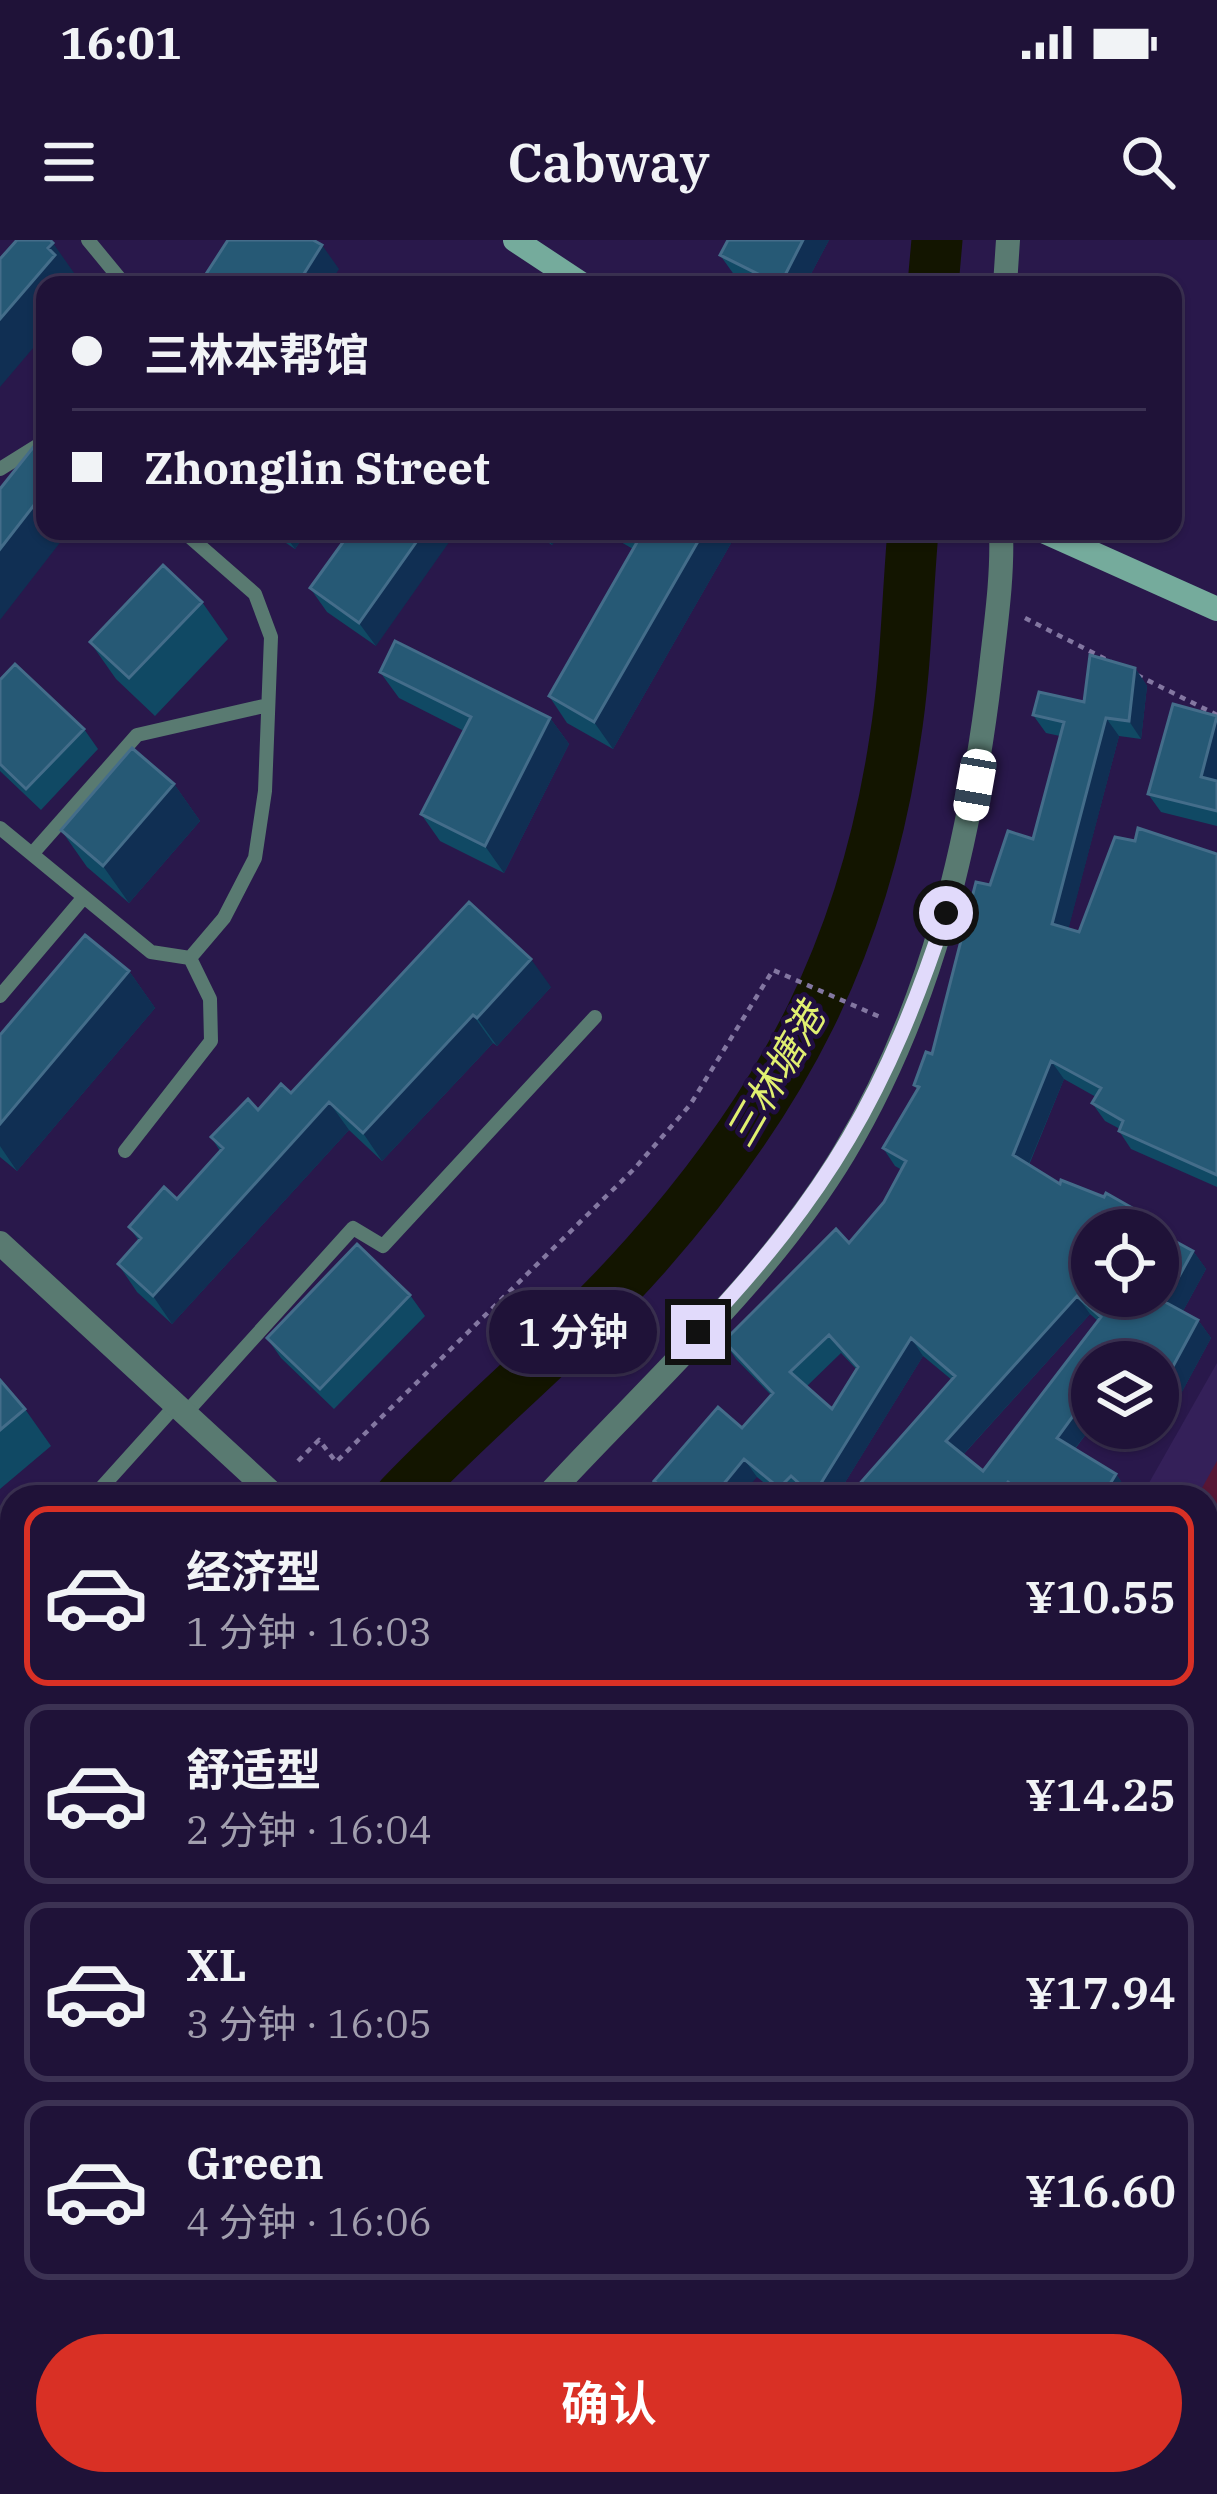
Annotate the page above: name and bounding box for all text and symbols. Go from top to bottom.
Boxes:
text: 16:01 [60,13,182,71]
text: Cabway [507,127,710,197]
icon: menu [36,129,102,195]
icon: search [1115,129,1181,195]
text: 三林本帮馆 [144,325,369,383]
text: Zhonglin Street [144,438,490,496]
car [951,746,999,824]
route start [919,886,973,940]
water label: 三林塘港 [713,990,838,1155]
map controls [1071,1209,1179,1449]
button: locate [1071,1209,1179,1317]
callout: 1 分钟 [488,1290,656,1374]
route end [671,1305,725,1359]
text: 1 分钟 [518,1306,628,1357]
button: layers [1071,1341,1179,1449]
icon: car [42,1542,150,1650]
text: 经济型 [186,1542,321,1600]
text: ¥10.55 [1025,1567,1176,1625]
text: 1 分钟 · 16:03 [186,1606,432,1657]
icon: car [42,1740,150,1848]
text: 舒适型 [186,1740,321,1798]
text: ¥14.25 [1025,1765,1176,1823]
text: 2 分钟 · 16:04 [186,1804,432,1855]
text: XL [186,1935,247,1993]
icon: car [42,1938,150,2046]
text: ¥17.94 [1025,1963,1176,2021]
text: 3 分钟 · 16:05 [186,1998,432,2049]
text: Green [186,2133,324,2191]
icon: car [42,2136,150,2244]
text: ¥16.60 [1025,2161,1176,2219]
text: 4 分钟 · 16:06 [186,2196,432,2247]
button: 确认 [36,2334,1182,2472]

